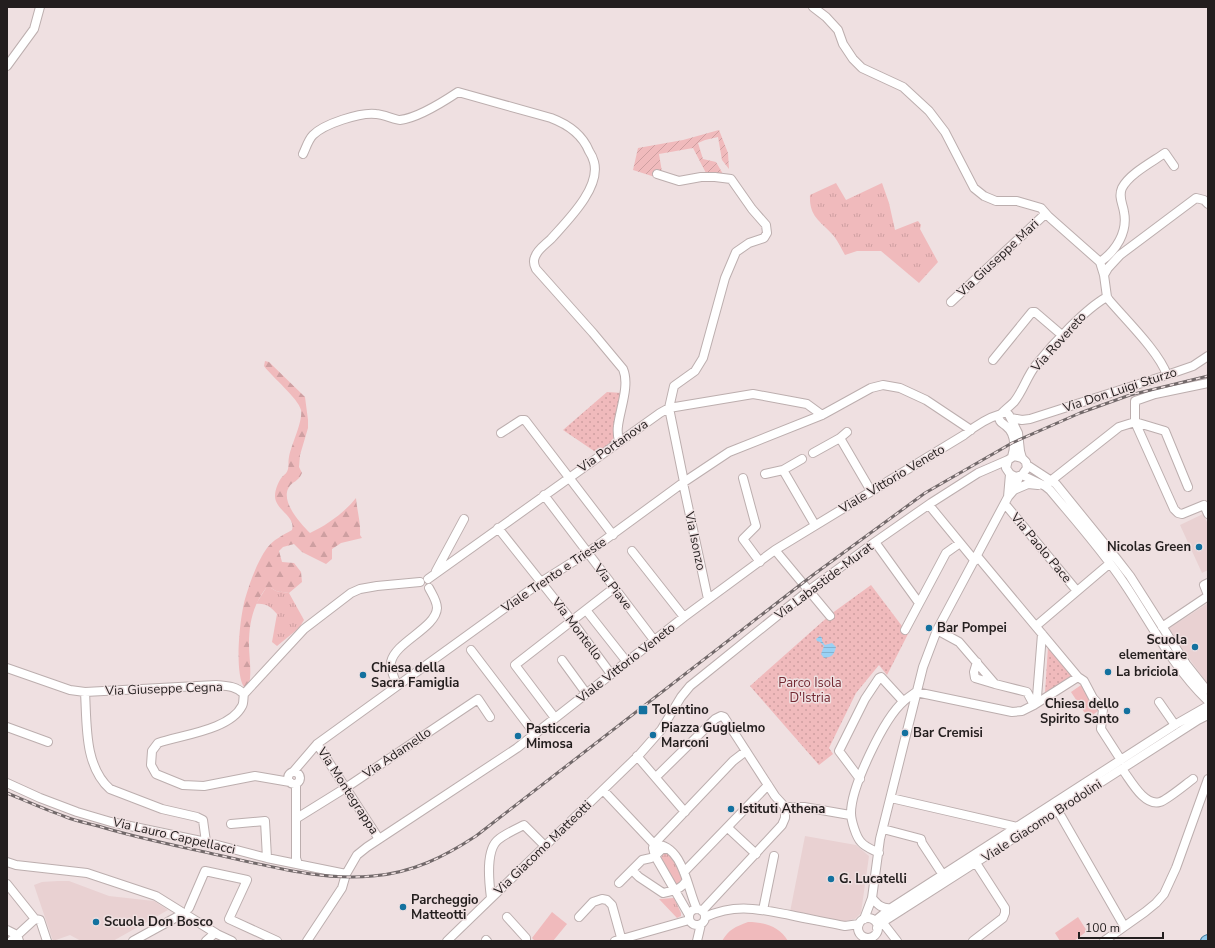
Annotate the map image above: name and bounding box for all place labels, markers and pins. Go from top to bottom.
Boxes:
place label: Nicolas Green [1107,538,1191,556]
marker: Nicolas Green [1194,542,1204,552]
place label: Bar Pompei [937,619,1007,637]
marker: Bar Pompei [924,623,934,633]
place label: Scuola elementare [1119,631,1187,664]
marker: Scuola elementare [1190,642,1200,652]
place label: Chiesa della Sacra Famiglia [371,659,459,692]
place label: La briciola [1116,663,1178,681]
marker: La briciola [1103,667,1113,677]
marker: Chiesa della Sacra Famiglia [358,670,368,680]
place label: Chiesa dello Spirito Santo [1040,695,1119,728]
place label: Tolentino [652,701,709,719]
marker: Tolentino [637,704,649,716]
marker: Chiesa dello Spirito Santo [1122,706,1132,716]
place label: Piazza Guglielmo Marconi [661,719,765,752]
place label: Pasticceria Mimosa [526,720,590,753]
place label: Bar Cremisi [913,724,983,742]
marker: Bar Cremisi [900,728,910,738]
marker: Piazza Guglielmo Marconi [648,730,658,740]
marker: Pasticceria Mimosa [513,731,523,741]
place label: Istituti Athena [739,800,825,818]
marker: Istituti Athena [726,804,736,814]
place label: G. Lucatelli [839,870,907,888]
marker: G. Lucatelli [826,874,836,884]
place label: Parcheggio Matteotti [411,891,479,924]
marker: Parcheggio Matteotti [398,902,408,912]
place label: Scuola Don Bosco [104,913,213,931]
marker: Scuola Don Bosco [91,917,101,927]

